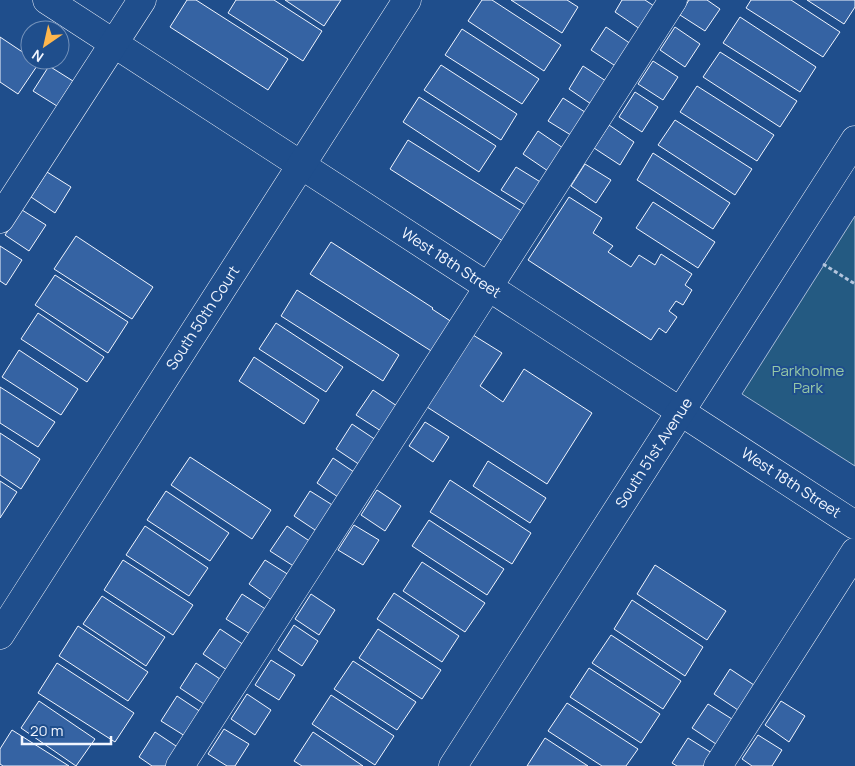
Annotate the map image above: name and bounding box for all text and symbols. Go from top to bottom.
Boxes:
north arrow [20,20,70,70]
text: N [28,46,47,67]
street label: West 18th Street [397,222,505,303]
street label: South 50th Court [161,261,244,374]
park label: Parkholme Park [772,360,845,398]
street label: South 51st Avenue [610,393,697,512]
street label: West 18th Street [737,442,845,523]
scale bar [22,714,111,746]
text: 20 m [30,720,63,741]

